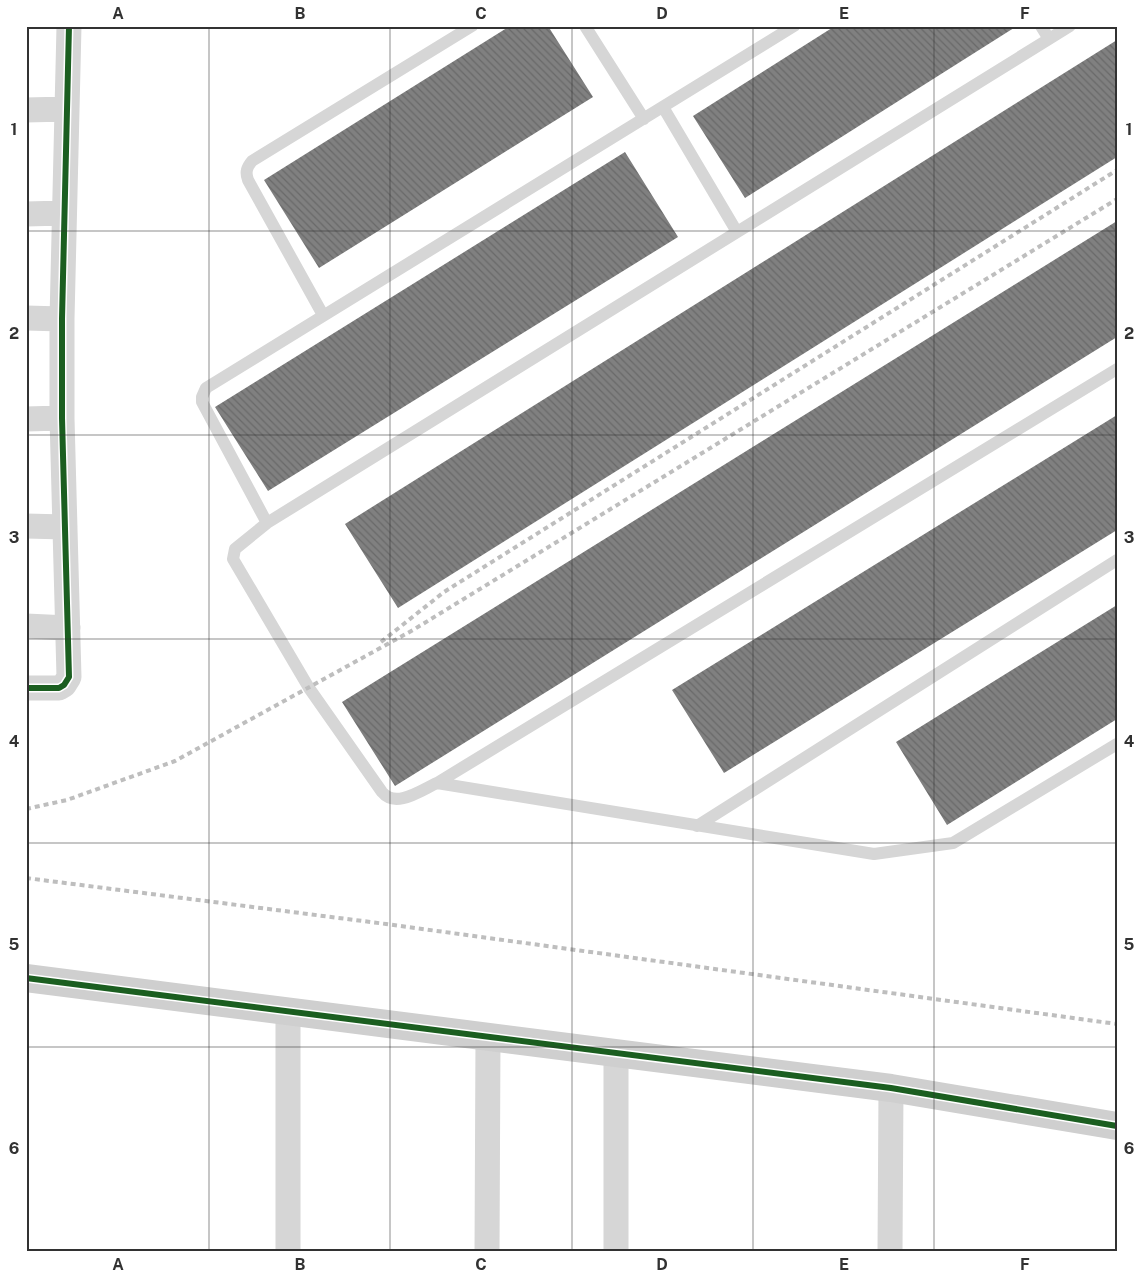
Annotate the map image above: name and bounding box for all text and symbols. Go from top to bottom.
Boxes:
text: A [112,4,124,23]
text: B [295,4,306,23]
text: C [475,4,487,23]
text: D [656,4,668,23]
text: E [839,4,849,23]
text: F [1020,4,1030,23]
text: 1 [11,120,17,139]
text: 1 [1126,120,1132,139]
text: 2 [9,324,19,343]
text: 2 [1124,324,1134,343]
text: 3 [9,528,19,547]
text: 3 [1124,528,1134,547]
text: 4 [9,732,20,751]
text: 4 [1124,732,1135,751]
text: 5 [9,935,20,954]
text: 5 [1124,935,1135,954]
text: 6 [9,1139,19,1158]
text: 6 [1124,1139,1134,1158]
text: A [112,1255,124,1274]
text: B [295,1255,306,1274]
text: C [475,1255,487,1274]
text: D [656,1255,668,1274]
text: E [839,1255,849,1274]
text: F [1020,1255,1030,1274]

